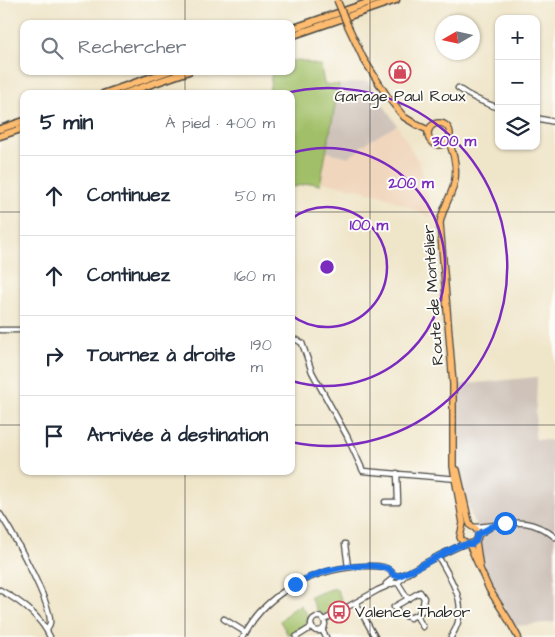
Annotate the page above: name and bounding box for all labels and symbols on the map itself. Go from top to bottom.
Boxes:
north arrow [435,15,480,60]
shop icon: Garage Paul Roux [388,60,412,84]
place label: Garage Paul Roux [335,85,466,108]
text: 300 m [431,131,476,152]
text: 200 m [387,173,434,194]
text: 100 m [350,215,389,236]
street label: Route de Montélier [417,224,449,366]
centre of rings [318,258,336,276]
route start [494,512,517,535]
route end [284,573,307,596]
bus stop icon: Valence Thabor [327,600,351,624]
place label: Valence Thabor [355,601,471,623]

